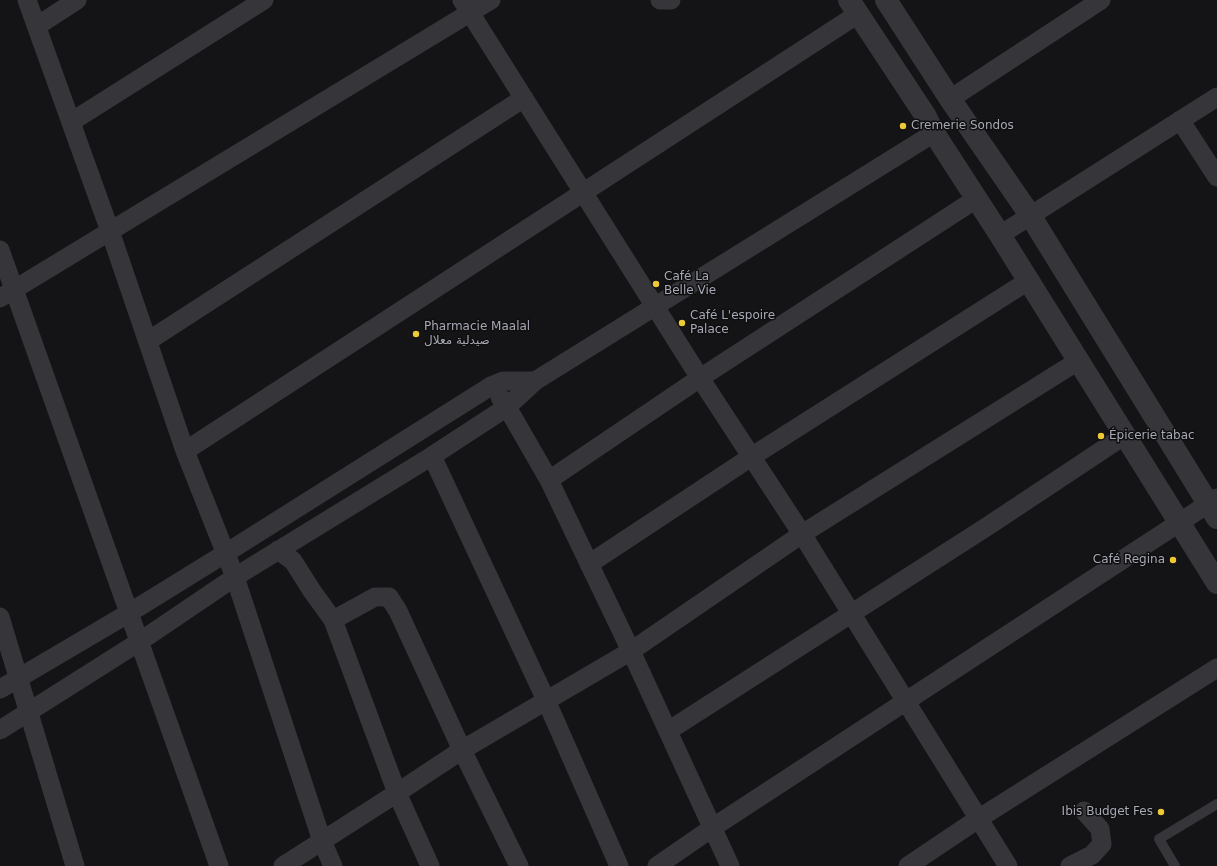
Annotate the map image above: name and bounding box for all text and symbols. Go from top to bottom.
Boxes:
place label: Cremerie Sondos [911,119,1014,133]
marker: Cremerie Sondos [898,121,908,131]
place label: Café La Belle Vie [664,270,716,298]
marker: Café La Belle Vie [651,279,661,289]
place label: Café L'espoire Palace [690,309,775,337]
marker: Café L'espoire Palace [677,318,687,328]
place label: Pharmacie Maalal صيدلية معلال [424,320,530,348]
marker: Pharmacie Maalal صيدلية معلال [411,329,421,339]
place label: Épicerie tabac [1109,429,1195,443]
marker: Épicerie tabac [1096,431,1106,441]
place label: Café Regina [1093,553,1165,567]
marker: Café Regina [1168,555,1178,565]
place label: Ibis Budget Fes [1062,805,1153,819]
marker: Ibis Budget Fes [1156,807,1166,817]

